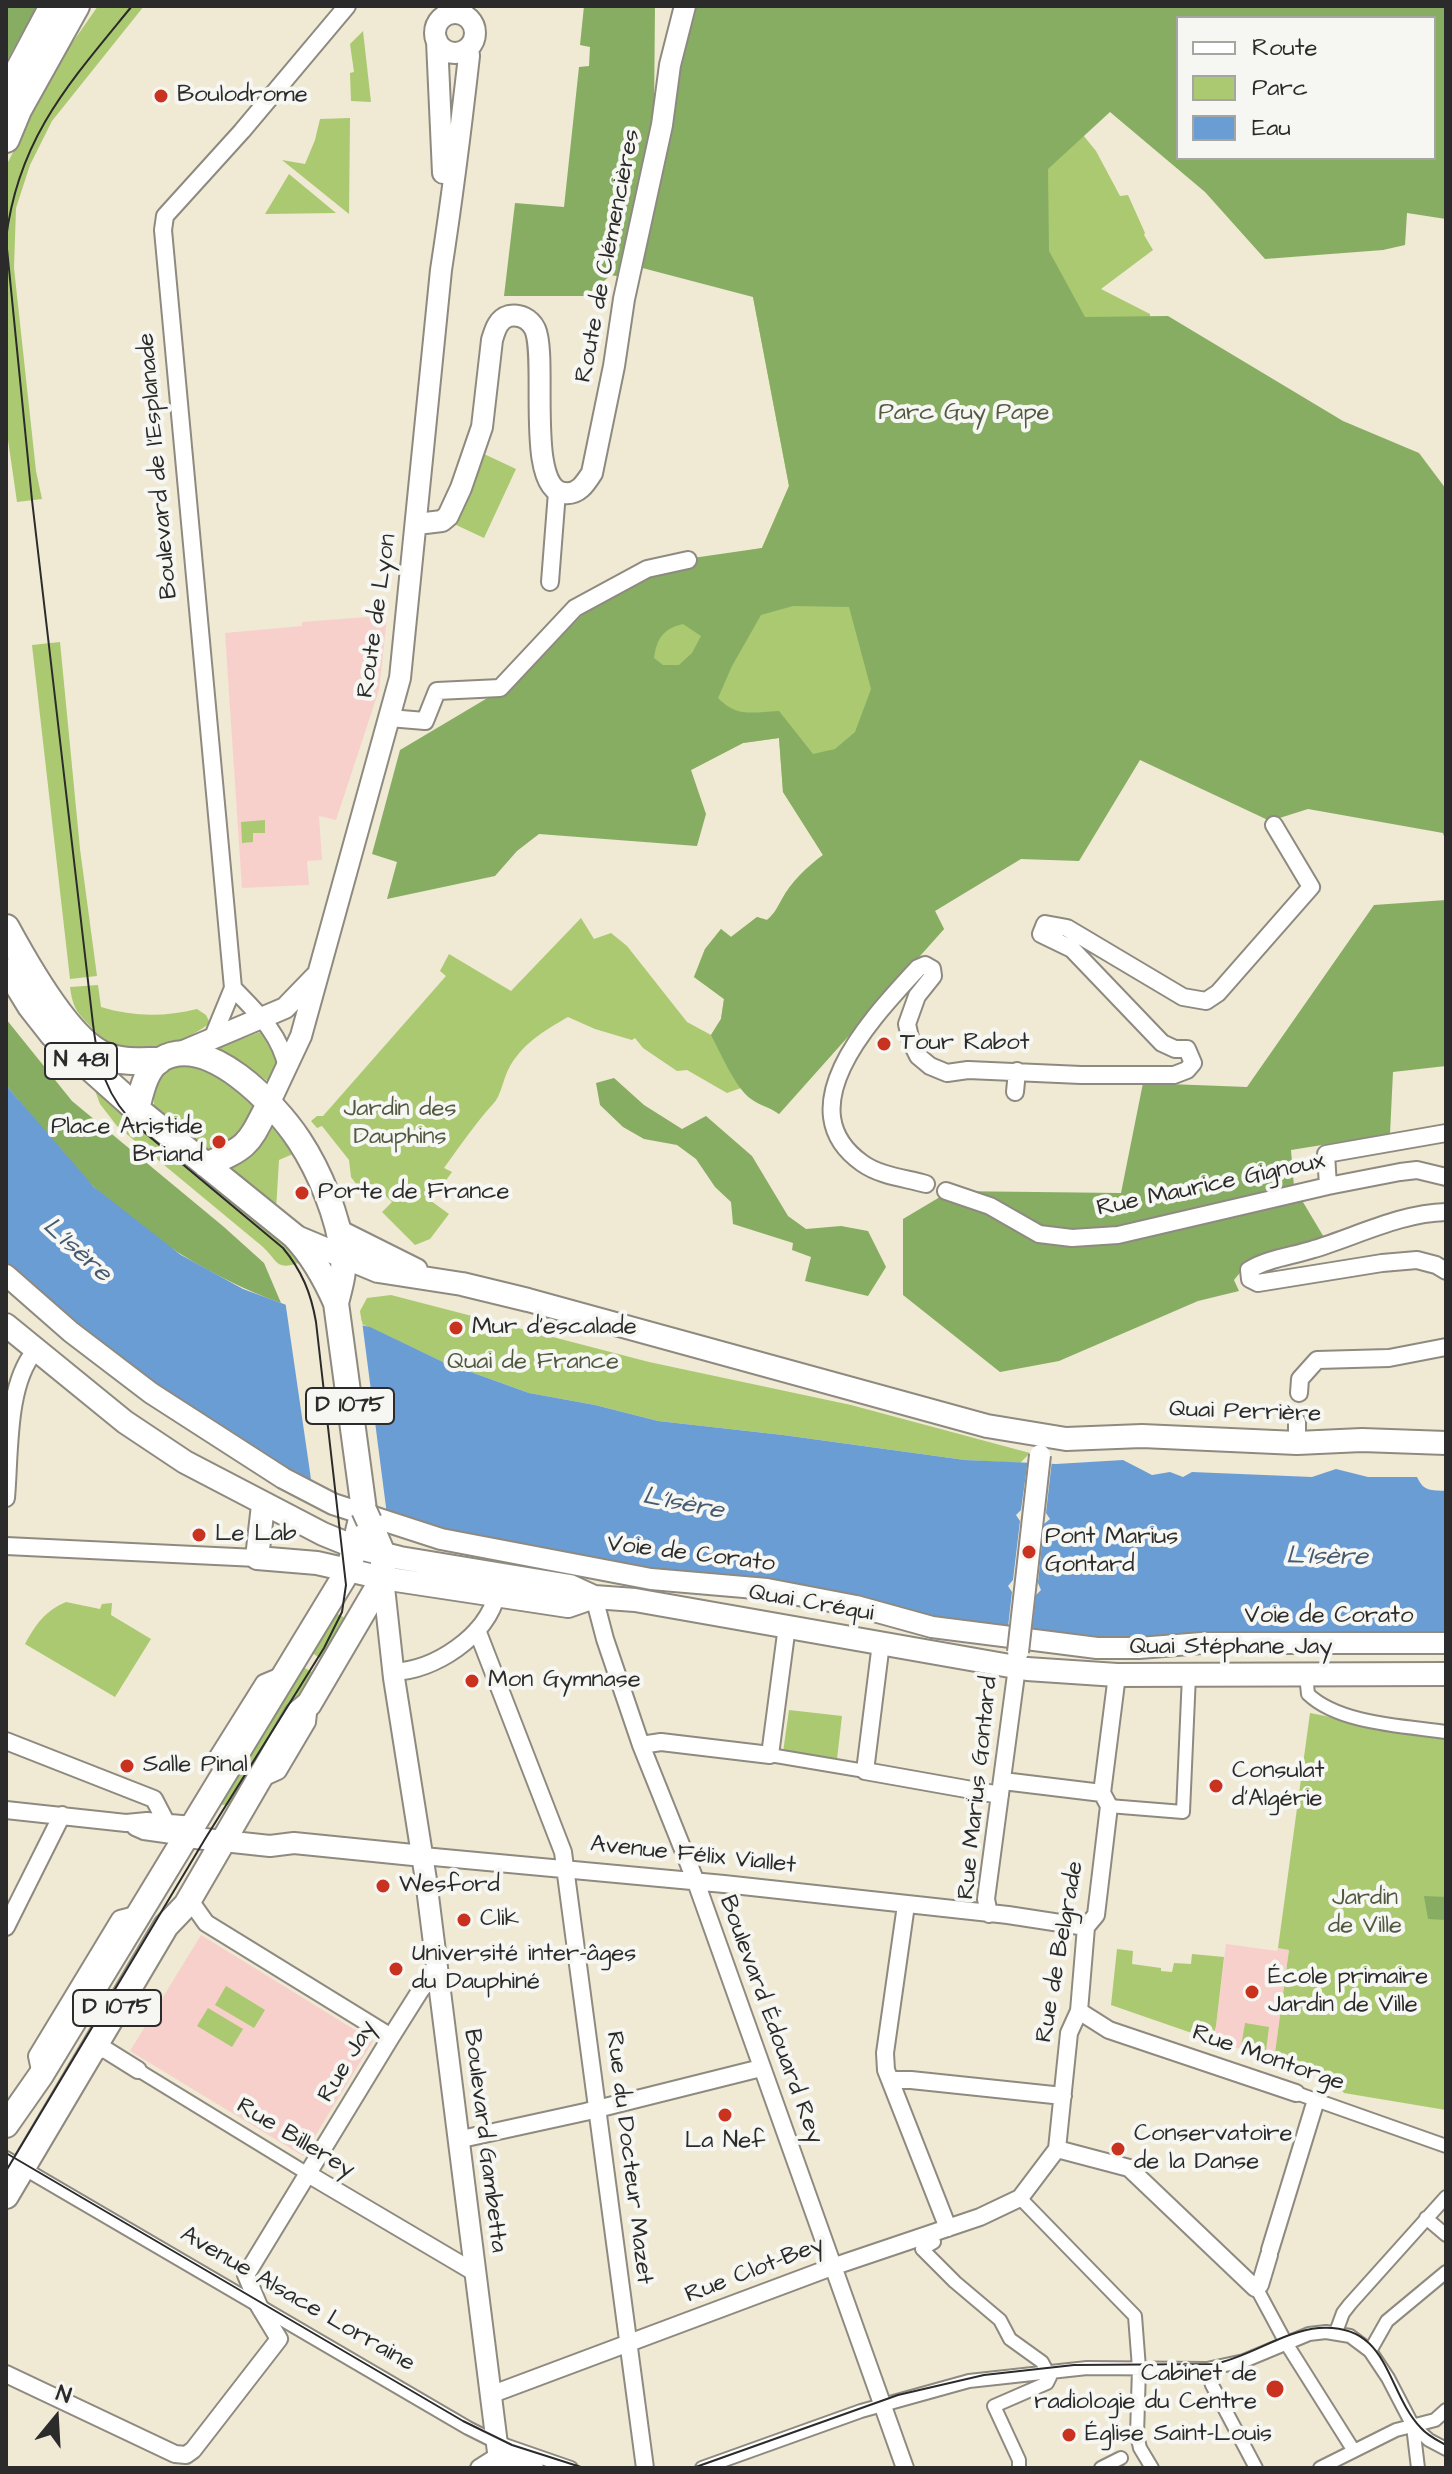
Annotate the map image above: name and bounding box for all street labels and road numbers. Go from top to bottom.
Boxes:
street label: Route de Clémencières [570,127,648,385]
street label: Boulevard de l'Esplanade [133,332,185,600]
street label: Route de Lyon [352,532,404,700]
road number: N 481 [45,1043,117,1079]
street label: Rue Maurice Gignoux [1094,1148,1328,1224]
road number: D 1075 [306,1388,394,1424]
street label: Quai Perrière [1168,1396,1322,1430]
street label: Voie de Corato [605,1530,777,1580]
street label: Quai Créqui [746,1579,876,1629]
street label: Voie de Corato [1245,1603,1413,1631]
street label: Quai Stéphane Jay [1130,1634,1332,1662]
street label: Rue Marius Gontard [953,1675,1005,1901]
street label: Avenue Félix Viallet [589,1831,797,1881]
street label: Rue de Belgrade [1031,1859,1091,2045]
street label: Boulevard Édouard Rey [712,1892,828,2148]
road number: D 1075 [73,1990,161,2026]
street label: Rue Jay [312,2016,384,2108]
street label: Rue Montorge [1188,2019,1348,2099]
street label: Boulevard Gambetta [456,2028,512,2254]
street label: Rue du Docteur Mazet [598,2030,658,2286]
street label: Rue Billerey [231,2093,359,2185]
street label: Avenue Alsace Lorraine [175,2221,419,2379]
street label: Rue Clot-Bey [681,2231,829,2311]

